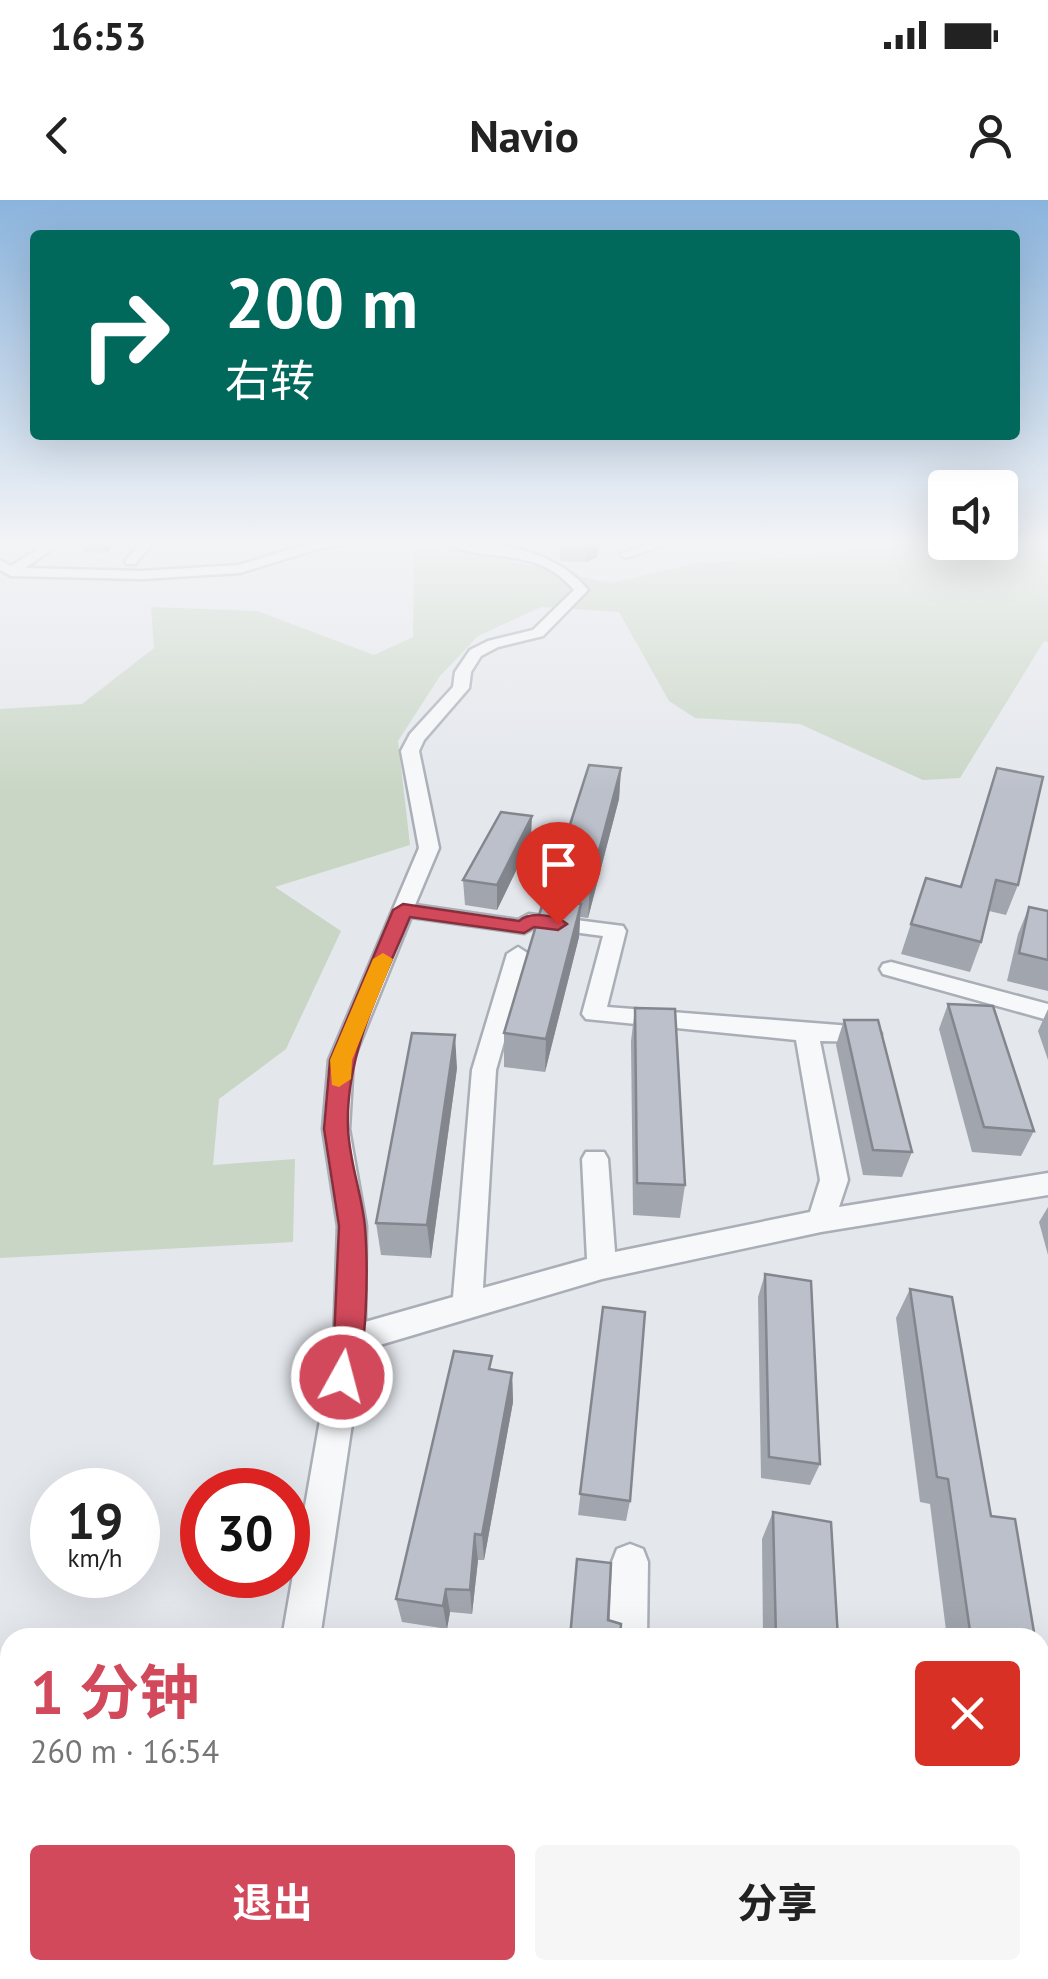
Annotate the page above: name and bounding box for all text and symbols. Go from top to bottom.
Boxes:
text: 16:53 [50,11,146,60]
text: Navio [469,106,579,164]
icon: back [30,108,85,163]
icon: person [963,108,1018,163]
text: 200 m [225,257,418,347]
icon: right [60,270,190,400]
text: 右转 [225,351,315,409]
map controls [928,470,1018,560]
button: sound [928,470,1018,560]
pin [516,822,601,925]
icon: arrive [531,837,586,892]
position arrow [290,1325,394,1429]
speed limit sign: 30 [180,1468,310,1598]
text: 19 [67,1488,123,1553]
text: km/h [68,1542,122,1574]
text: 1 分钟 [30,1653,199,1731]
button: close [915,1661,1020,1766]
text: 260 m · 16:54 [30,1730,219,1772]
button: 退出 [30,1845,515,1960]
button: 分享 [535,1845,1020,1960]

